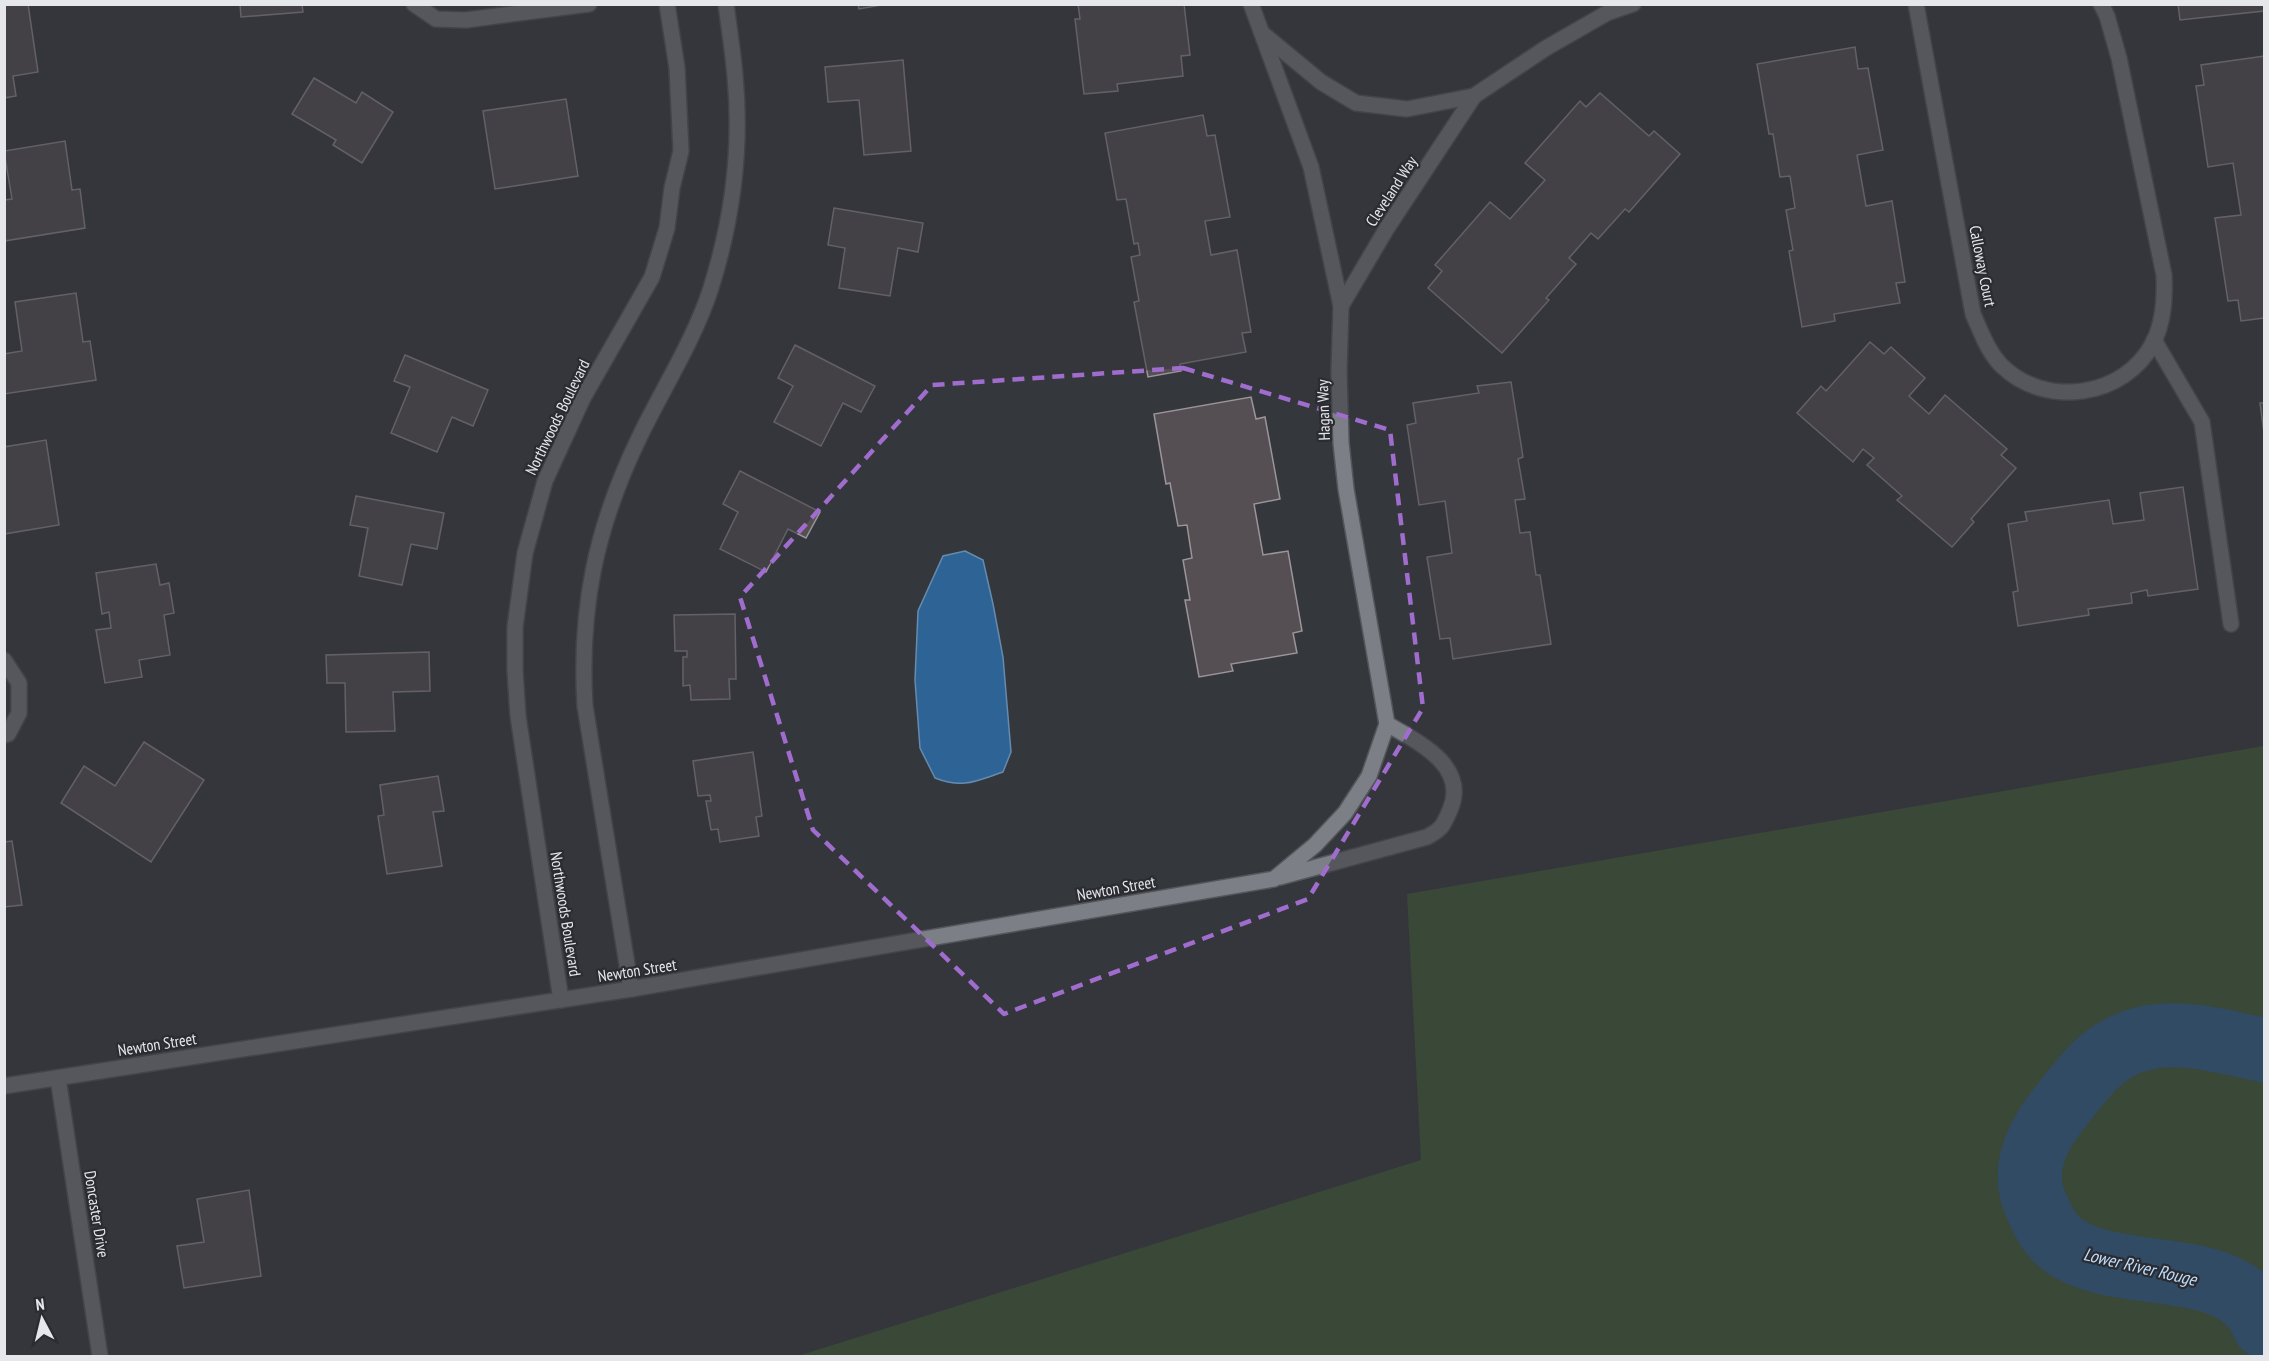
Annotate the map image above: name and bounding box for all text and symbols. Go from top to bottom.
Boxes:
street label: Cleveland Way [1361,152,1421,230]
street label: Calloway Court [1965,224,2001,309]
street label: Northwoods Boulevard [520,356,594,478]
street label: Hagan Way [1312,379,1334,441]
street label: Northwoods Boulevard [546,850,586,978]
street label: Newton Street [1075,871,1157,905]
street label: Newton Street [596,954,678,986]
street label: Newton Street [116,1028,198,1060]
street label: Doncaster Drive [80,1169,114,1259]
water label: Lower River Rouge [2081,1242,2200,1291]
north arrow [12,1289,72,1349]
text: N [35,1294,46,1315]

